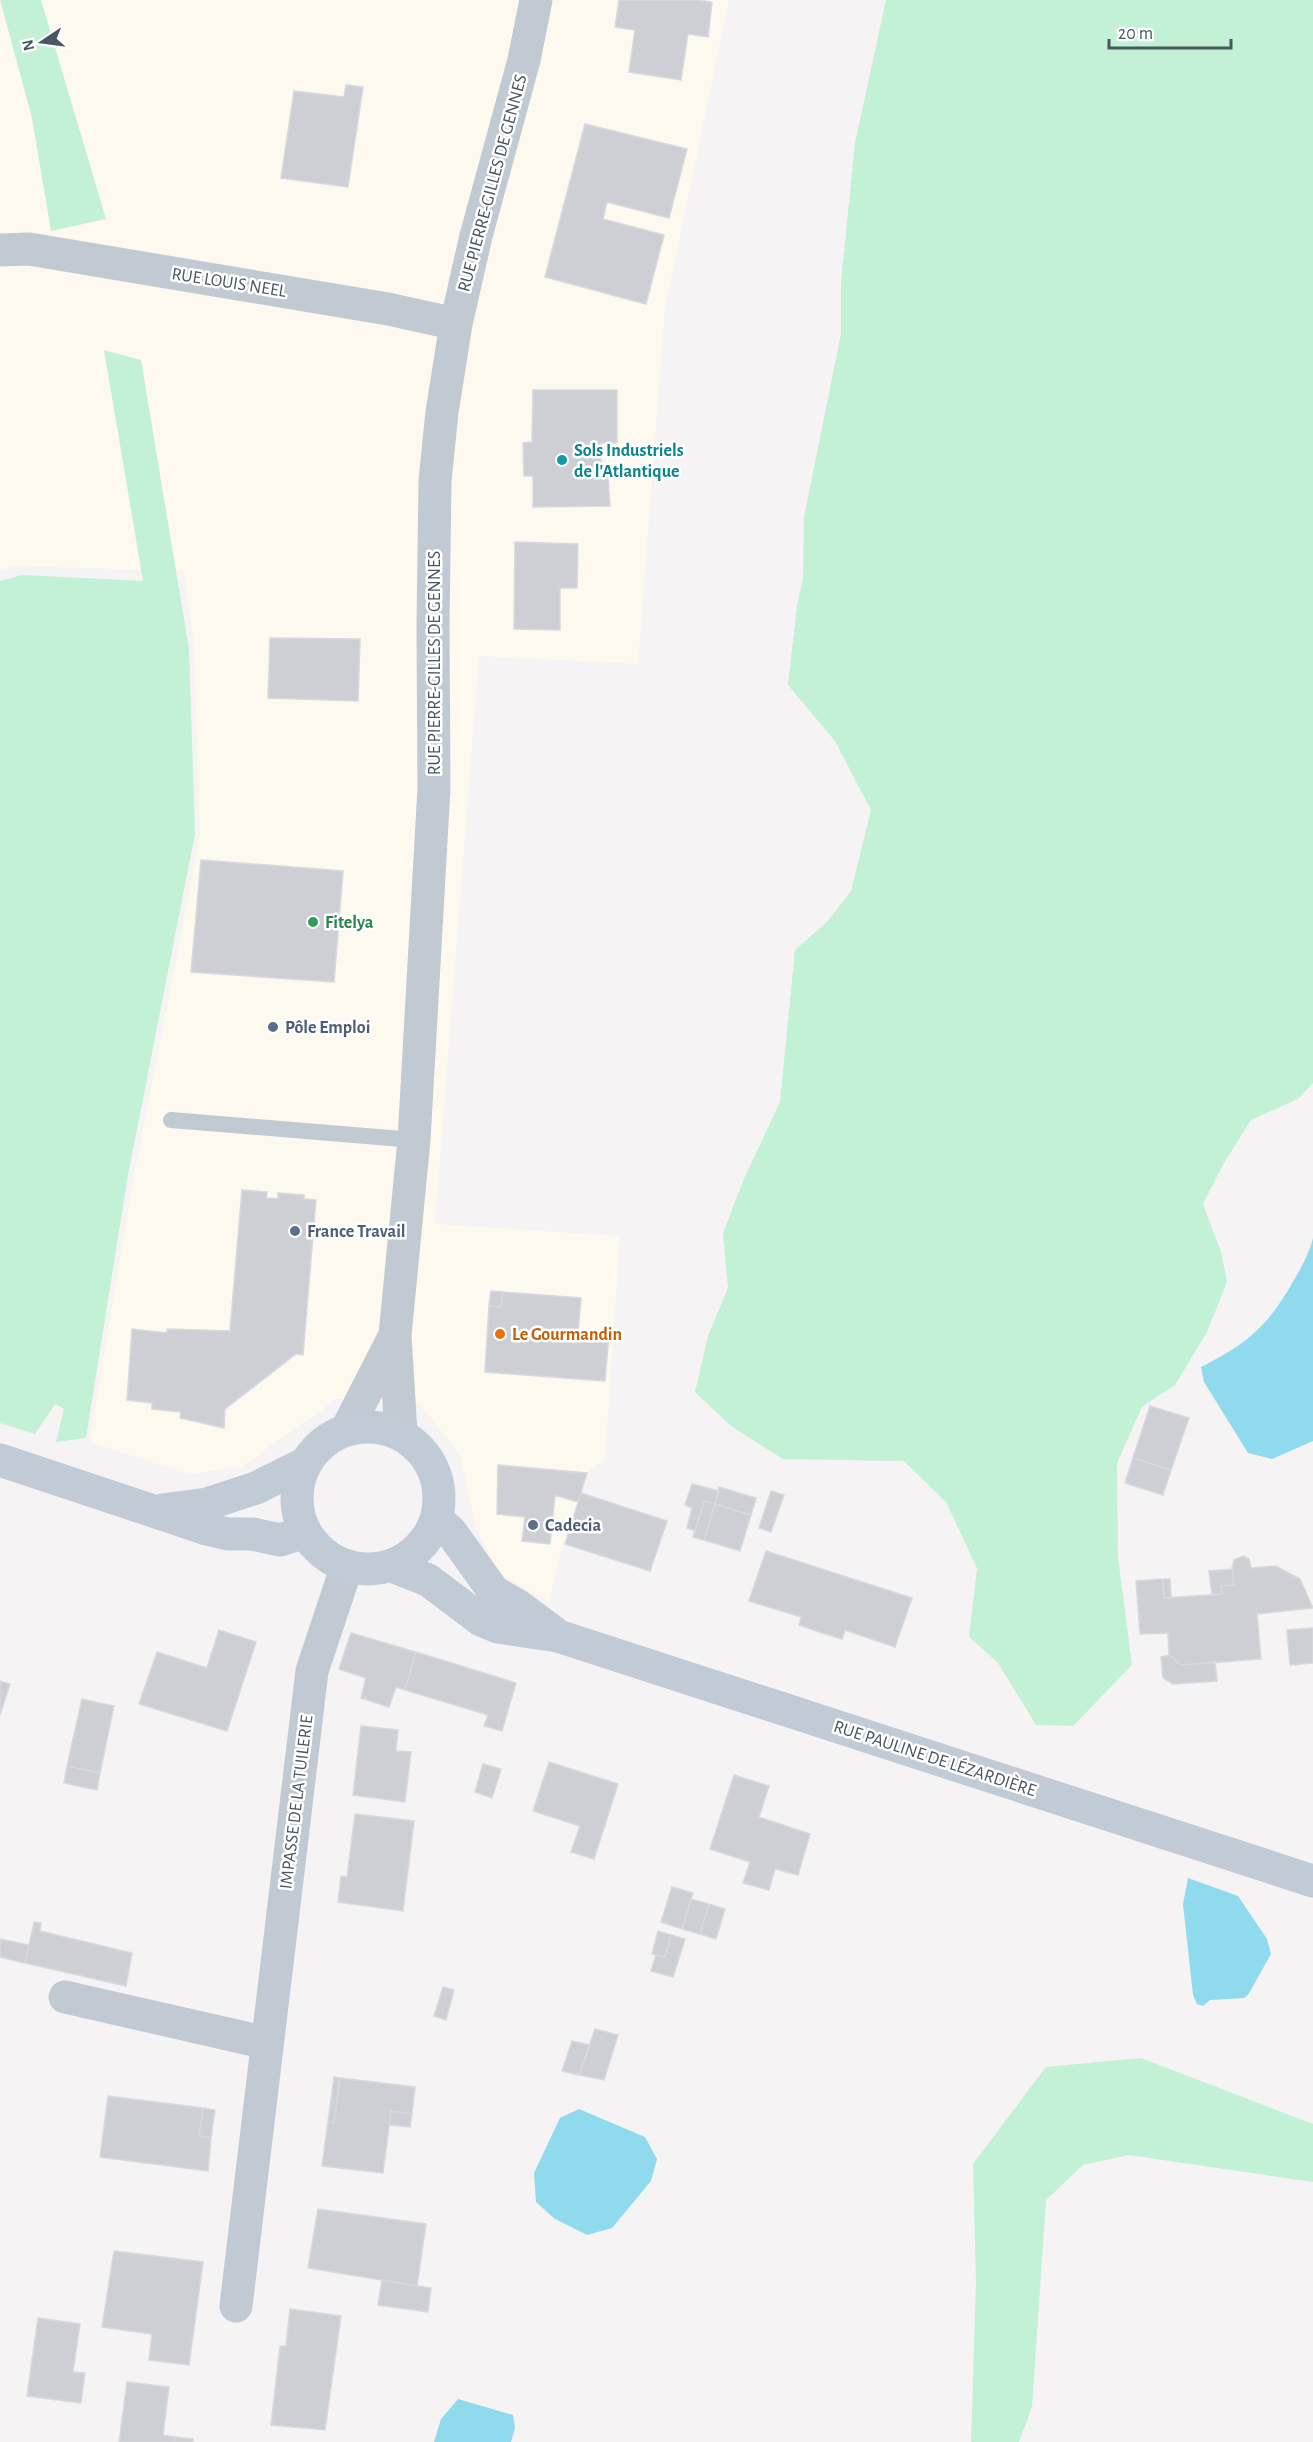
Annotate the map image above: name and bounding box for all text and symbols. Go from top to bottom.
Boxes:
north arrow [12,12,72,72]
scale bar [1109,12,1230,50]
text: 20 m [1118,25,1153,43]
text: N [19,38,37,52]
street label: RUE PIERRE-GILLES DE GENNES [455,73,531,294]
street label: RUE LOUIS NEEL [170,265,288,301]
place label: Sols Industriels de l'Atlantique [574,442,684,481]
marker: Sols Industriels de l'Atlantique [555,453,569,467]
street label: RUE PIERRE-GILLES DE GENNES [426,551,444,775]
place label: Fitelya [325,914,374,932]
marker: Fitelya [306,915,320,929]
place label: Pôle Emploi [285,1019,370,1037]
marker: Pôle Emploi [266,1020,280,1034]
place label: France Travail [307,1223,406,1241]
marker: France Travail [288,1224,302,1238]
place label: Le Gourmandin [512,1326,622,1344]
marker: Le Gourmandin [493,1327,507,1341]
place label: Cadecia [545,1517,602,1535]
marker: Cadecia [526,1518,540,1532]
street label: IMPASSE DE LA TUILERIE [277,1714,317,1890]
street label: RUE PAULINE DE LÉZARDIÈRE [831,1715,1039,1800]

